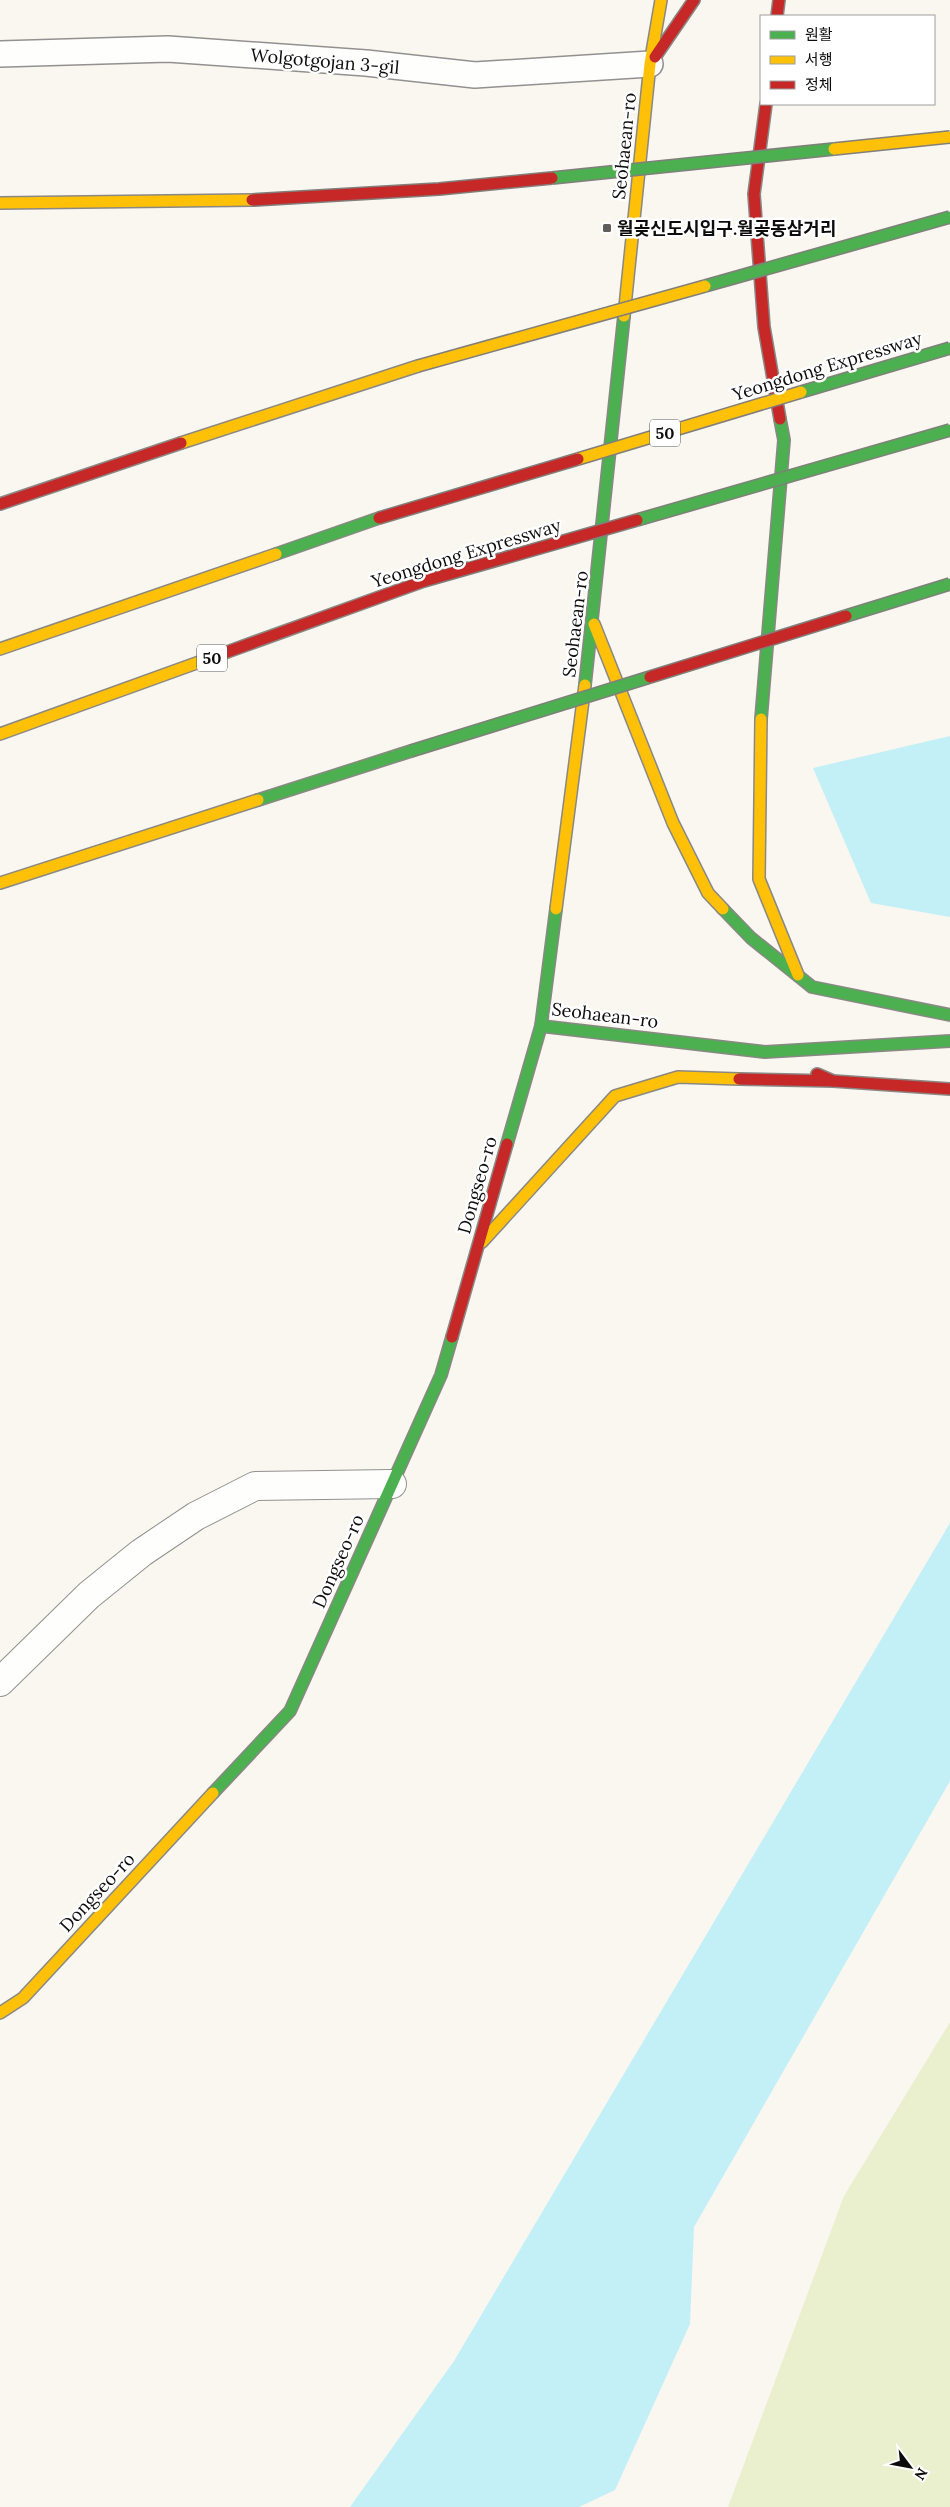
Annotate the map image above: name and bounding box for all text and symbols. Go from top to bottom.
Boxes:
legend [760,15,935,105]
text: 원활 [805,25,833,44]
street label: Wolgotgojan 3-gil [250,43,400,79]
text: 서행 [805,50,833,69]
text: 정체 [805,75,833,94]
street label: Seohaean-ro [607,91,641,201]
place label: 월곶신도시입구.월곶동삼거리 [617,217,836,240]
marker: 월곶신도시입구.월곶동삼거리 [601,222,613,234]
street label: Yeongdong Expressway [729,326,925,406]
road number: 50 [650,419,680,446]
street label: Yeongdong Expressway [368,513,564,593]
street label: Seohaean-ro [557,569,593,679]
road number: 50 [197,644,227,671]
street label: Seohaean-ro [550,997,660,1033]
street label: Dongseo-ro [452,1134,502,1236]
street label: Dongseo-ro [307,1510,369,1612]
street label: Dongseo-ro [54,1847,140,1937]
north arrow [885,2442,935,2492]
text: N [910,2465,932,2483]

